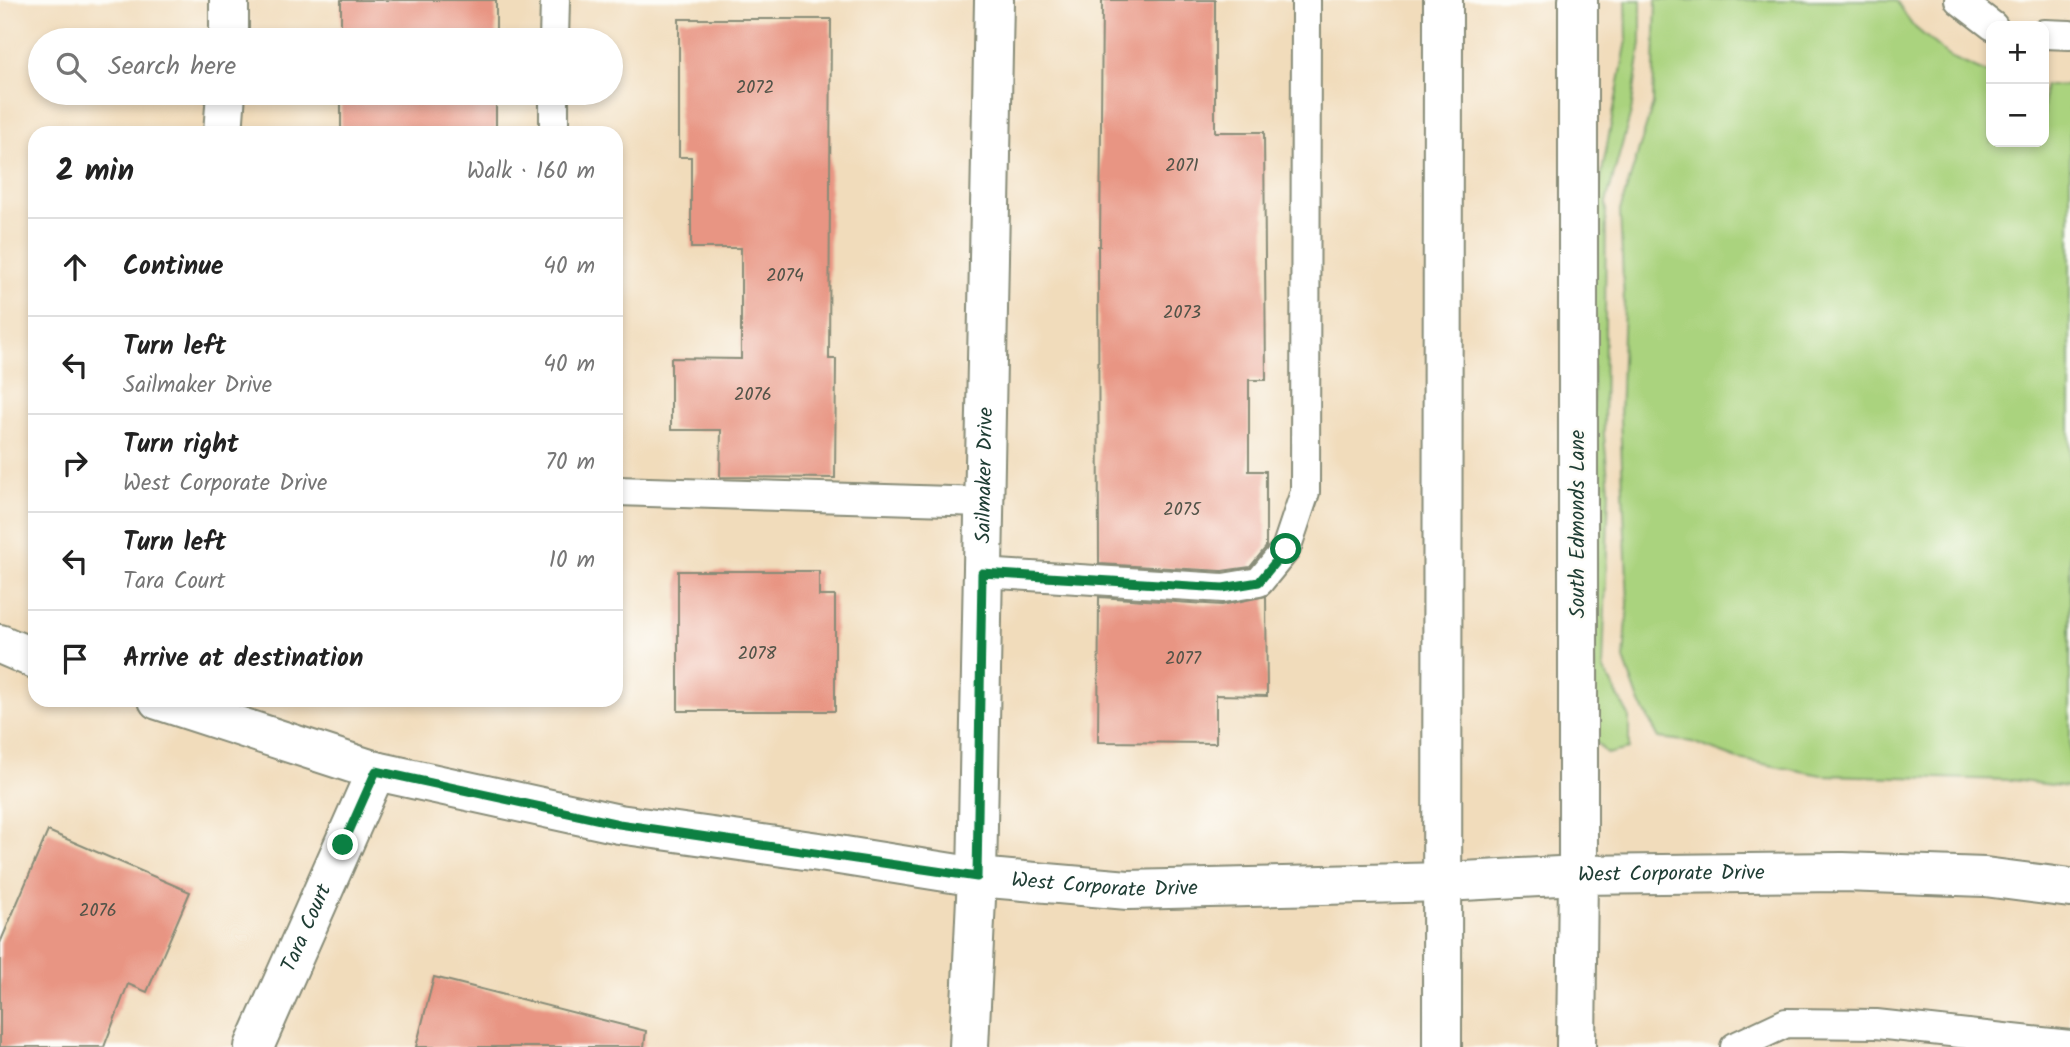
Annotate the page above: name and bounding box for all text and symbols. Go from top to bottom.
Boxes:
map controls [1986,21,2049,147]
button: + [1986,21,2049,84]
search box [28,28,623,105]
text: Search here [108,46,236,88]
icon: search [52,48,90,86]
house number: 2072 [736,74,774,103]
button: − [1986,84,2049,147]
text: 2 min [56,148,134,196]
house number: 2071 [1165,152,1199,181]
text: Walk · 160 m [467,154,595,190]
text: Continue [123,246,224,288]
icon: ahead [56,248,94,286]
text: 40 m [543,249,595,285]
house number: 2074 [766,262,804,291]
house number: 2073 [1163,299,1201,328]
text: Turn left [123,326,226,368]
icon: left [56,346,94,384]
text: 40 m [543,347,595,383]
text: Sailmaker Drive [123,368,272,404]
house number: 2076 [734,381,772,410]
street label: Sailmaker Drive [967,406,1003,544]
text: Turn right [123,424,239,466]
street label: South Edmonds Lane [1562,429,1595,618]
icon: right [56,444,94,482]
text: 70 m [545,445,595,481]
text: West Corporate Drive [123,466,327,502]
house number: 2075 [1163,496,1202,525]
text: Turn left [123,522,226,564]
route start [1270,533,1301,564]
icon: left [56,542,94,580]
text: 10 m [549,543,595,579]
text: Tara Court [123,564,226,600]
text: Arrive at destination [123,638,363,680]
icon: arrive [56,640,94,678]
house number: 2078 [738,640,776,669]
house number: 2077 [1165,645,1202,674]
route end [327,829,358,860]
street label: West Corporate Drive [1578,856,1765,891]
street label: West Corporate Drive [1010,864,1199,906]
street label: Tara Court [273,878,341,978]
house number: 2076 [79,897,117,926]

